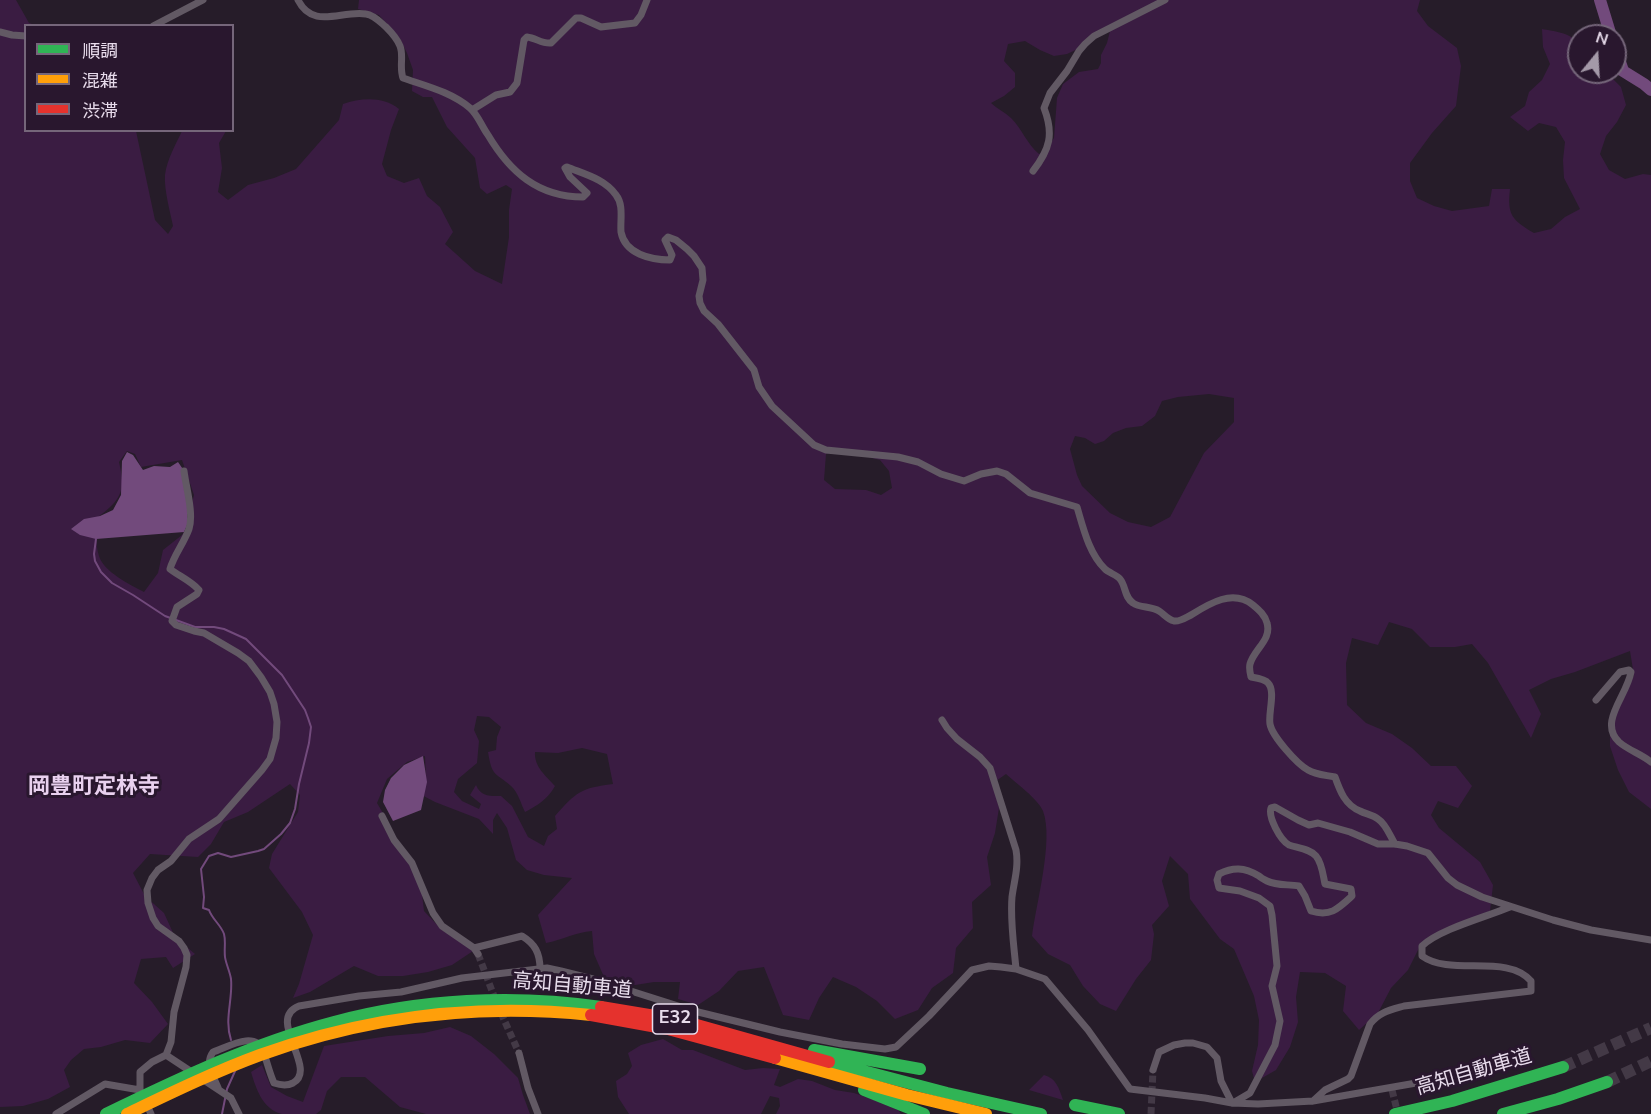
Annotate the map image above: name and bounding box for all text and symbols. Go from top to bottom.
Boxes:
legend [24,24,234,132]
north arrow [1567,24,1627,84]
text: N [1593,26,1611,51]
text: 順調 [82,39,118,63]
text: 混雑 [82,69,118,93]
text: 渋滞 [82,99,118,123]
district label: 岡豊町定林寺 [28,775,160,801]
street label: 高知自動車道 [511,970,633,1004]
road number: E32 [652,1004,698,1034]
street label: 高知自動車道 [1413,1045,1535,1101]

